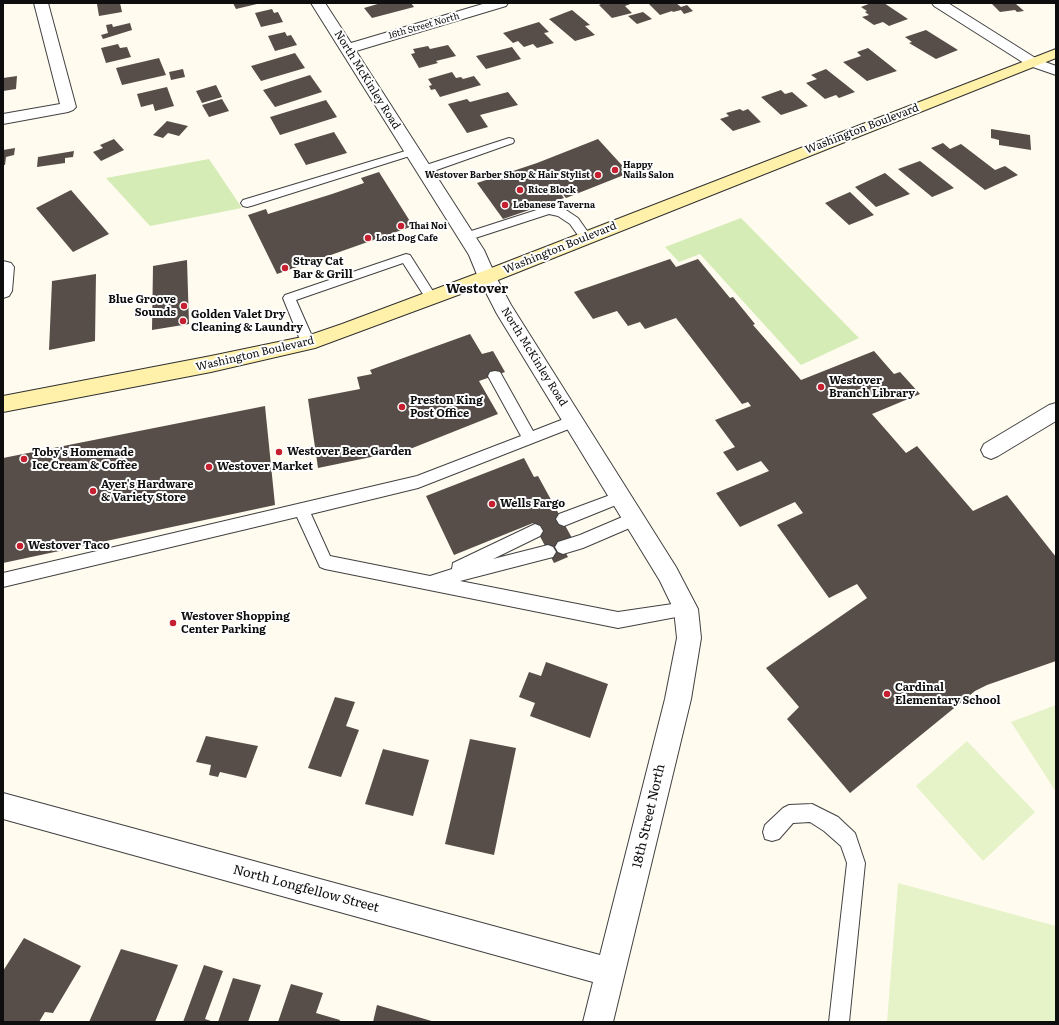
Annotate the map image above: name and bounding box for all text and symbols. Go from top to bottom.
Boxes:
street label: 16th Street North [387,11,461,41]
street label: North McKinley Road [331,28,403,132]
street label: Washington Boulevard [803,101,921,157]
place label: Happy Nails Salon [623,160,674,181]
marker: Happy Nails Salon [610,165,620,175]
place label: Westover Barber Shop & Hair Stylist [425,170,590,180]
marker: Westover Barber Shop & Hair Stylist [593,170,603,180]
marker: Rice Block [515,185,525,195]
place label: Rice Block [528,185,576,195]
marker: Lebanese Taverna [500,200,510,210]
place label: Lebanese Taverna [513,200,595,210]
street label: Washington Boulevard [501,219,619,277]
marker: Thai Noi [396,221,406,231]
place label: Thai Noi [409,221,447,231]
marker: Lost Dog Cafe [363,233,373,243]
place label: Lost Dog Cafe [376,233,438,243]
place label: Stray Cat Bar & Grill [293,255,353,281]
marker: Stray Cat Bar & Grill [280,263,290,273]
district label: Westover [446,281,508,297]
place label: Blue Groove Sounds [108,293,176,319]
marker: Blue Groove Sounds [179,301,189,311]
street label: North McKinley Road [498,305,570,409]
place label: Golden Valet Dry Cleaning & Laundry [191,308,303,334]
marker: Golden Valet Dry Cleaning & Laundry [178,316,188,326]
street label: Washington Boulevard [195,334,315,374]
place label: Westover Branch Library [829,374,915,400]
marker: Westover Branch Library [816,382,826,392]
place label: Preston King Post Office [410,394,483,420]
marker: Preston King Post Office [397,402,407,412]
place label: Westover Beer Garden [287,445,412,459]
place label: Toby's Homemade Ice Cream & Coffee [32,446,137,472]
marker: Westover Beer Garden [274,447,284,457]
marker: Toby's Homemade Ice Cream & Coffee [19,454,29,464]
place label: Westover Market [217,460,313,474]
marker: Westover Market [204,462,214,472]
place label: Ayer's Hardware & Variety Store [101,478,193,504]
marker: Ayer's Hardware & Variety Store [88,486,98,496]
place label: Wells Fargo [500,497,565,511]
marker: Wells Fargo [487,499,497,509]
place label: Westover Taco [28,539,110,553]
marker: Westover Taco [15,541,25,551]
place label: Westover Shopping Center Parking [181,610,290,636]
marker: Westover Shopping Center Parking [168,618,178,628]
place label: Cardinal Elementary School [895,681,1000,707]
marker: Cardinal Elementary School [882,689,892,699]
street label: 18th Street North [629,762,669,870]
street label: North Longfellow Street [231,862,381,916]

